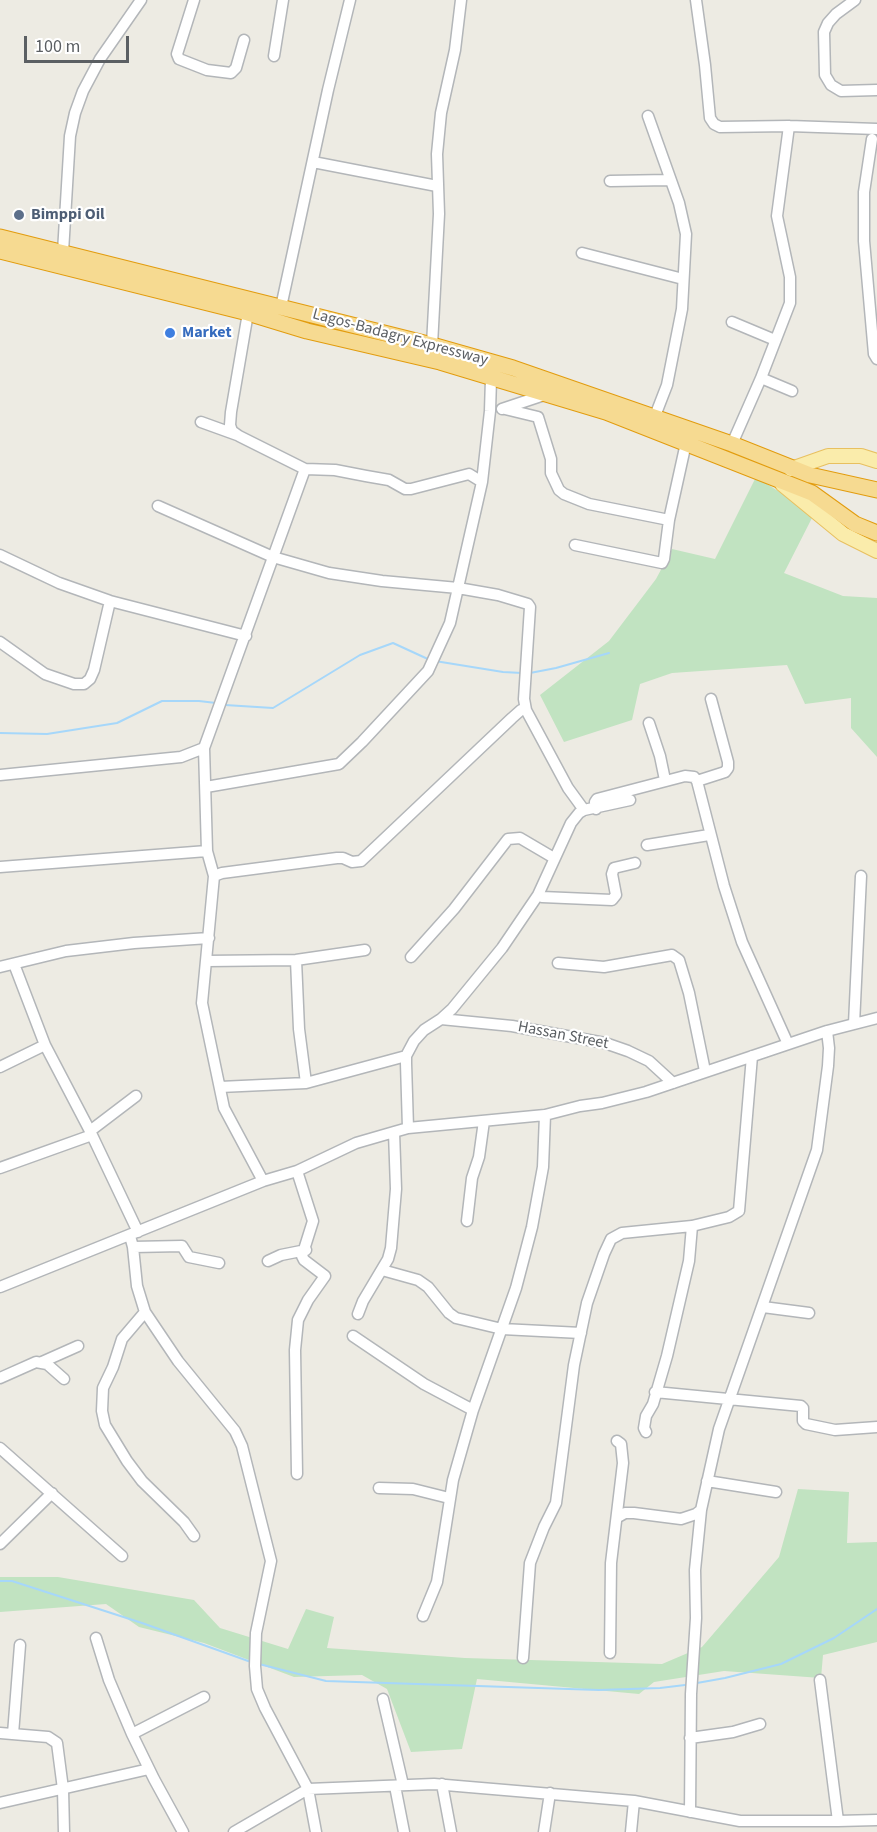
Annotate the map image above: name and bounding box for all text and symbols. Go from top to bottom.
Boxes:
scale bar [27,24,132,62]
text: 100 m [35,34,80,59]
place label: Bimppi Oil [31,205,105,225]
marker: Bimppi Oil [12,208,26,222]
street label: Lagos-Badagry Expressway [310,305,490,371]
place label: Market [182,323,232,343]
marker: Market [163,326,177,340]
street label: Hassan Street [516,1018,610,1054]

